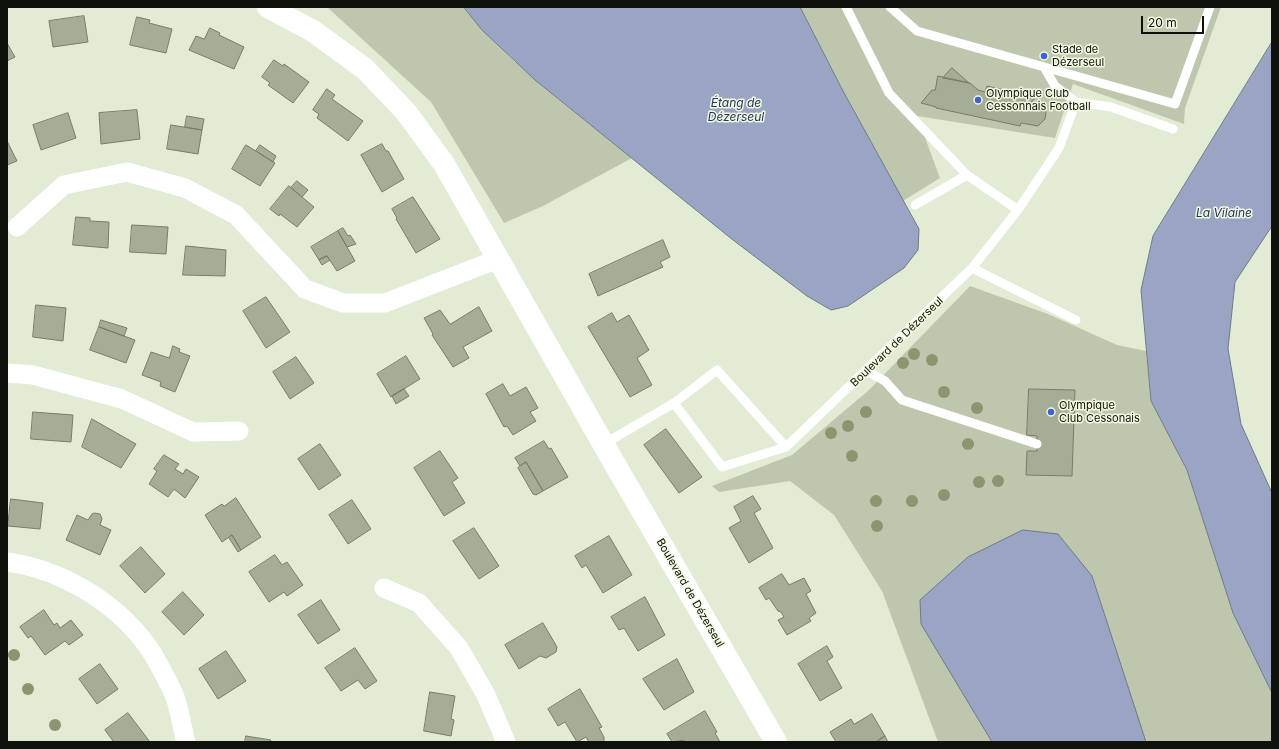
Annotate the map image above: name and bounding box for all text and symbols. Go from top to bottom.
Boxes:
scale bar [1143,8,1206,34]
text: 20 m [1148,15,1177,30]
place label: Stade de Dézerseul [1052,43,1104,69]
marker: Stade de Dézerseul [1039,51,1049,61]
place label: Olympique Club Cessonnais Football [986,87,1091,113]
marker: Olympique Club Cessonnais Football [973,95,983,105]
water label: Étang de Dézerseul [708,96,764,124]
water label: La Vilaine [1196,206,1252,220]
street label: Boulevard de Dézerseul [848,294,946,390]
place label: Olympique Club Cessonais [1059,399,1140,425]
marker: Olympique Club Cessonais [1046,407,1056,417]
street label: Boulevard de Dézerseul [653,536,727,650]

